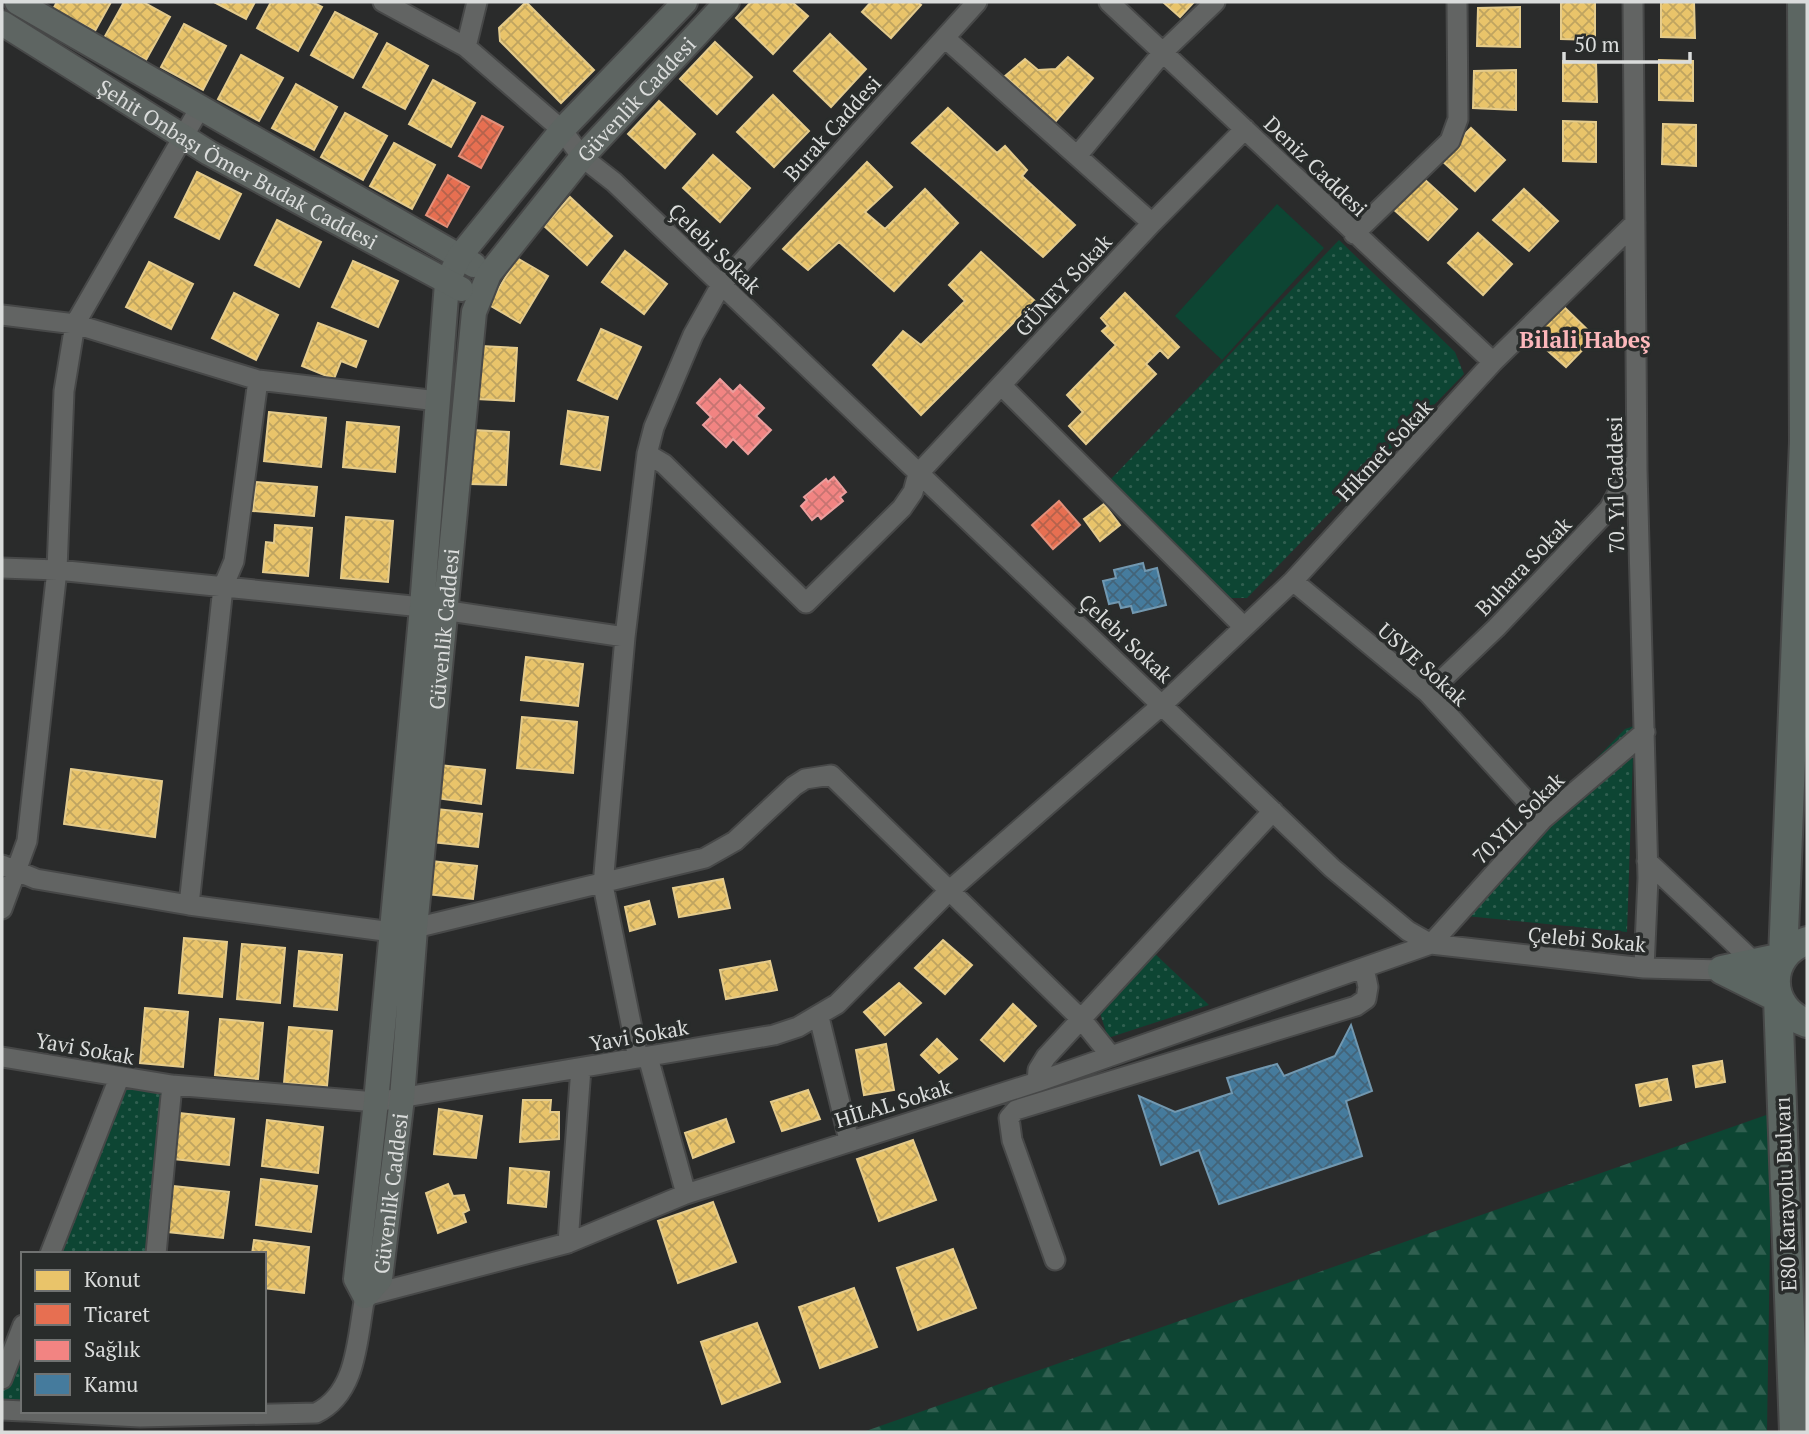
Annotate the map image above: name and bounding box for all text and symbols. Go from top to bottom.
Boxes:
scale bar [1564,21,1690,65]
street label: Güvenlik Caddesi [571,30,702,168]
text: 50 m [1574,30,1620,58]
street label: Burak Caddesi [777,69,887,187]
street label: Şehit Onbaşı Ömer Budak Caddesi [93,73,383,255]
street label: Deniz Caddesi [1258,110,1374,222]
street label: Çelebi Sokak [663,197,767,299]
street label: GÜNEY Sokak [1008,228,1118,342]
district label: Bilali Habeş [1519,324,1651,355]
street label: Hikmet Sokak [1330,393,1438,507]
street label: 70. Yıl Caddesi [1600,416,1630,554]
street label: Buhara Sokak [1469,511,1577,621]
street label: Güvenlik Caddesi [422,547,465,711]
street label: Çelebi Sokak [1073,587,1179,689]
street label: USVE Sokak [1372,616,1474,712]
street label: 70.YIL Sokak [1466,766,1570,870]
street label: Çelebi Sokak [1527,920,1647,958]
street label: Yavi Sokak [587,1013,691,1057]
street label: Yavi Sokak [33,1026,137,1070]
street label: HİLAL Sokak [831,1072,955,1134]
street label: E80 Karayolu Bulvarı [1768,1096,1802,1292]
street label: Güvenlik Caddesi [367,1111,414,1275]
legend [21,1252,266,1413]
text: Konut [84,1265,141,1293]
text: Ticaret [84,1300,150,1328]
text: Sağlık [84,1335,141,1363]
text: Kamu [84,1370,138,1398]

